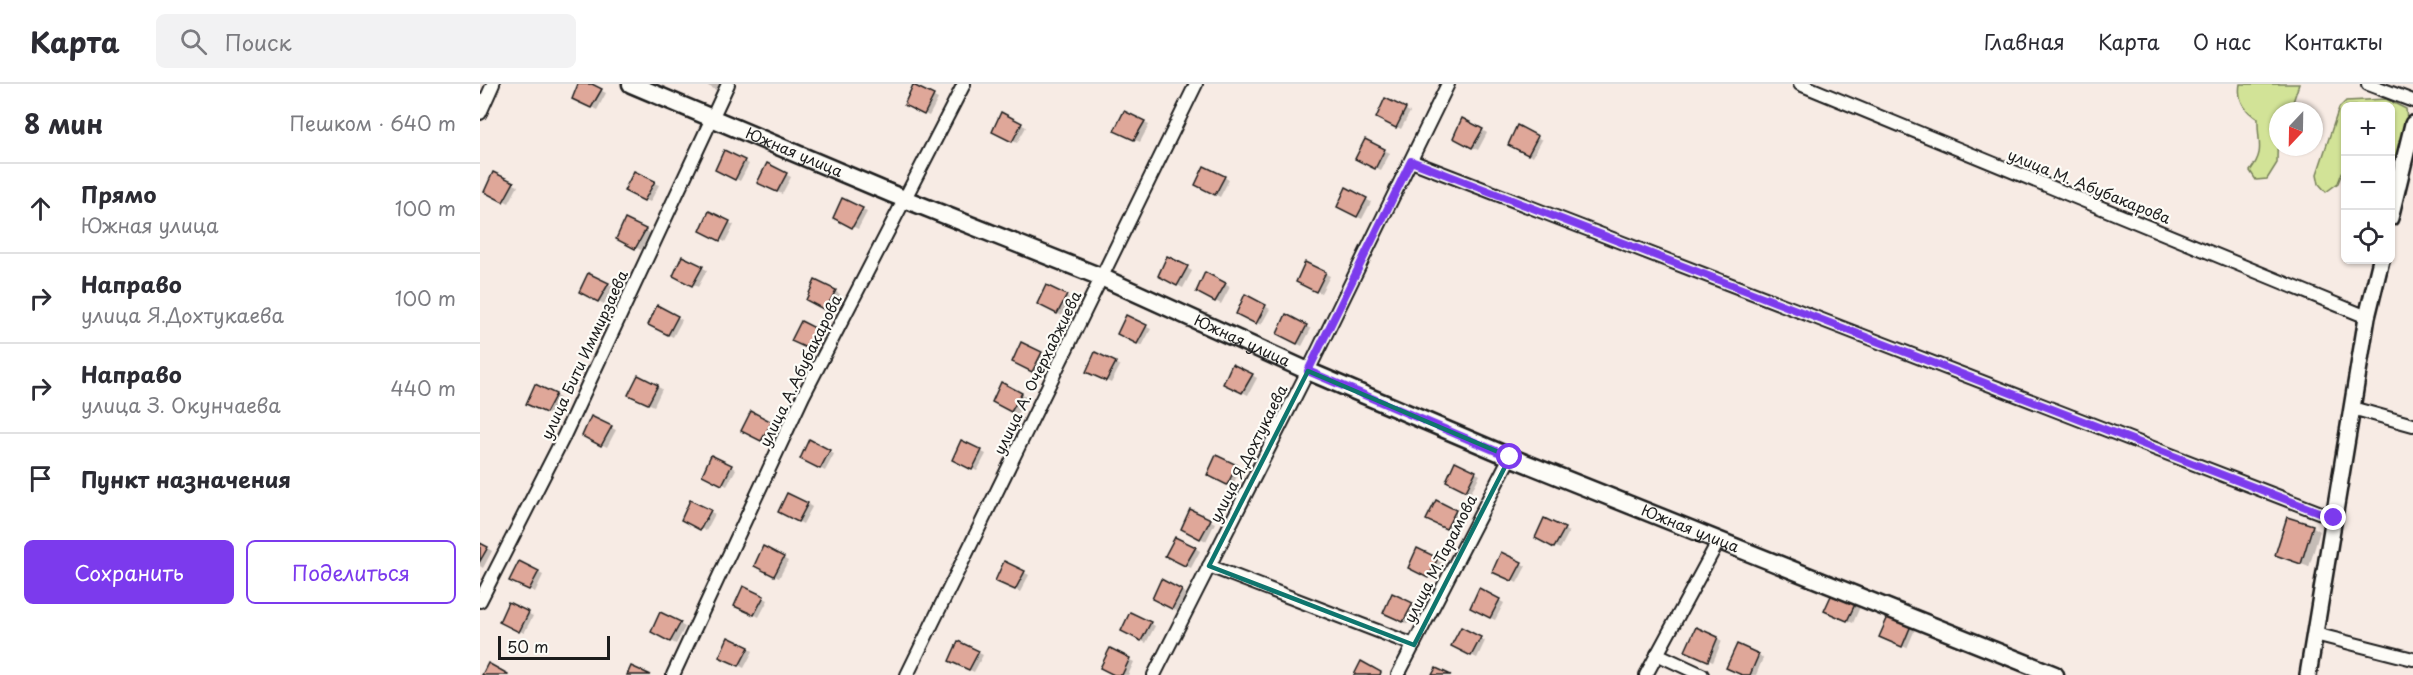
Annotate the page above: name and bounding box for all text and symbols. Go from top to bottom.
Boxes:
search box [156,14,576,68]
text: Карта [30,20,120,63]
icon: search [177,25,210,58]
text: Поиск [225,25,292,58]
text: Главная [1984,25,2065,57]
text: Карта [2098,25,2160,57]
text: О нас [2193,25,2251,57]
text: Контакты [2284,25,2383,57]
north arrow [2269,102,2323,156]
map controls [2341,102,2395,264]
button: + [2341,102,2395,156]
text: 8 мин [24,104,103,143]
text: Пешком · 640 m [290,108,456,138]
street label: Южная улица [743,121,847,182]
street label: улица М. Абубакарова [2005,142,2175,229]
button: − [2341,156,2395,210]
text: Прямо [81,177,156,210]
icon: ahead [24,192,57,225]
text: 100 m [395,193,456,223]
text: Южная улица [81,210,219,240]
button: locate [2341,210,2395,264]
street label: улица Бити Иммирзаева [534,265,633,443]
text: Направо [81,267,182,300]
icon: right [24,282,57,315]
text: 100 m [395,283,456,313]
street label: улица А. Очерхаджиева [987,286,1087,458]
street label: улица А.Абубакарова [753,290,847,451]
text: улица Я.Дохтукаева [81,300,284,330]
street label: Южная улица [1191,308,1295,372]
text: Направо [81,357,182,390]
icon: right [24,372,57,405]
text: 440 m [391,373,456,403]
street label: улица Я.Дохтукаева [1203,380,1293,526]
text: улица З. Окунчаева [81,390,281,420]
route start [1496,443,1522,469]
icon: arrive [24,462,57,495]
text: Пункт назначения [81,462,291,495]
street label: улица М.Тарамова [1397,489,1482,627]
street label: Южная улица [1638,498,1743,558]
route end [2320,504,2346,530]
button: Сохранить [24,540,234,604]
button: Поделиться [246,540,456,604]
scale bar [498,633,610,660]
text: 50 m [507,634,548,658]

